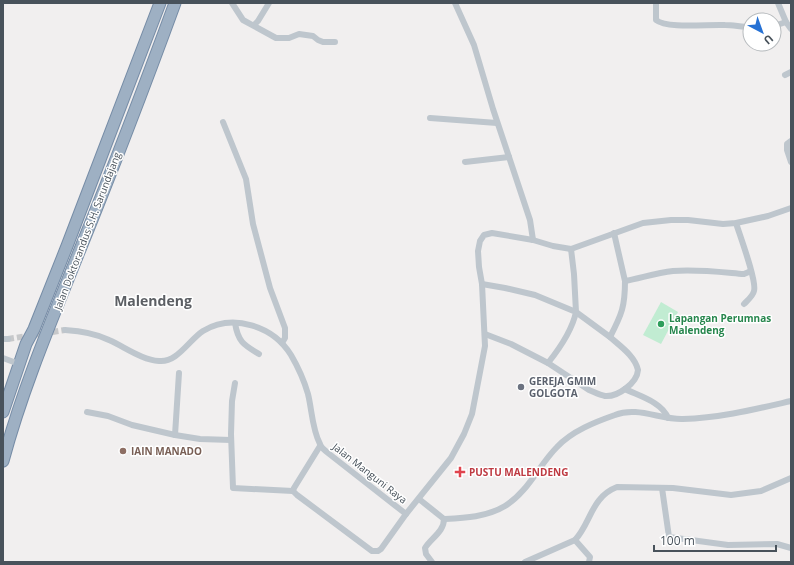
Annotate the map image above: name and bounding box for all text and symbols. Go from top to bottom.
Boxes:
north arrow [742,12,782,52]
text: U [761,32,777,48]
street label: Jalan Doktorandus S.H. Sarundajang [50,150,124,313]
district label: Malendeng [114,291,192,310]
place label: Lapangan Perumnas Malendeng [669,311,771,337]
marker: Lapangan Perumnas Malendeng [656,319,666,329]
place label: GEREJA GMIM GOLGOTA [529,374,596,400]
marker: GEREJA GMIM GOLGOTA [516,382,526,392]
street label: Jalan Manguni Raya [329,439,410,506]
place label: IAIN MANADO [131,444,202,458]
marker: IAIN MANADO [118,446,128,456]
place label: PUSTU MALENDENG [469,465,568,479]
marker: PUSTU MALENDENG [454,466,466,478]
scale bar [654,527,776,553]
text: 100 m [660,532,695,549]

